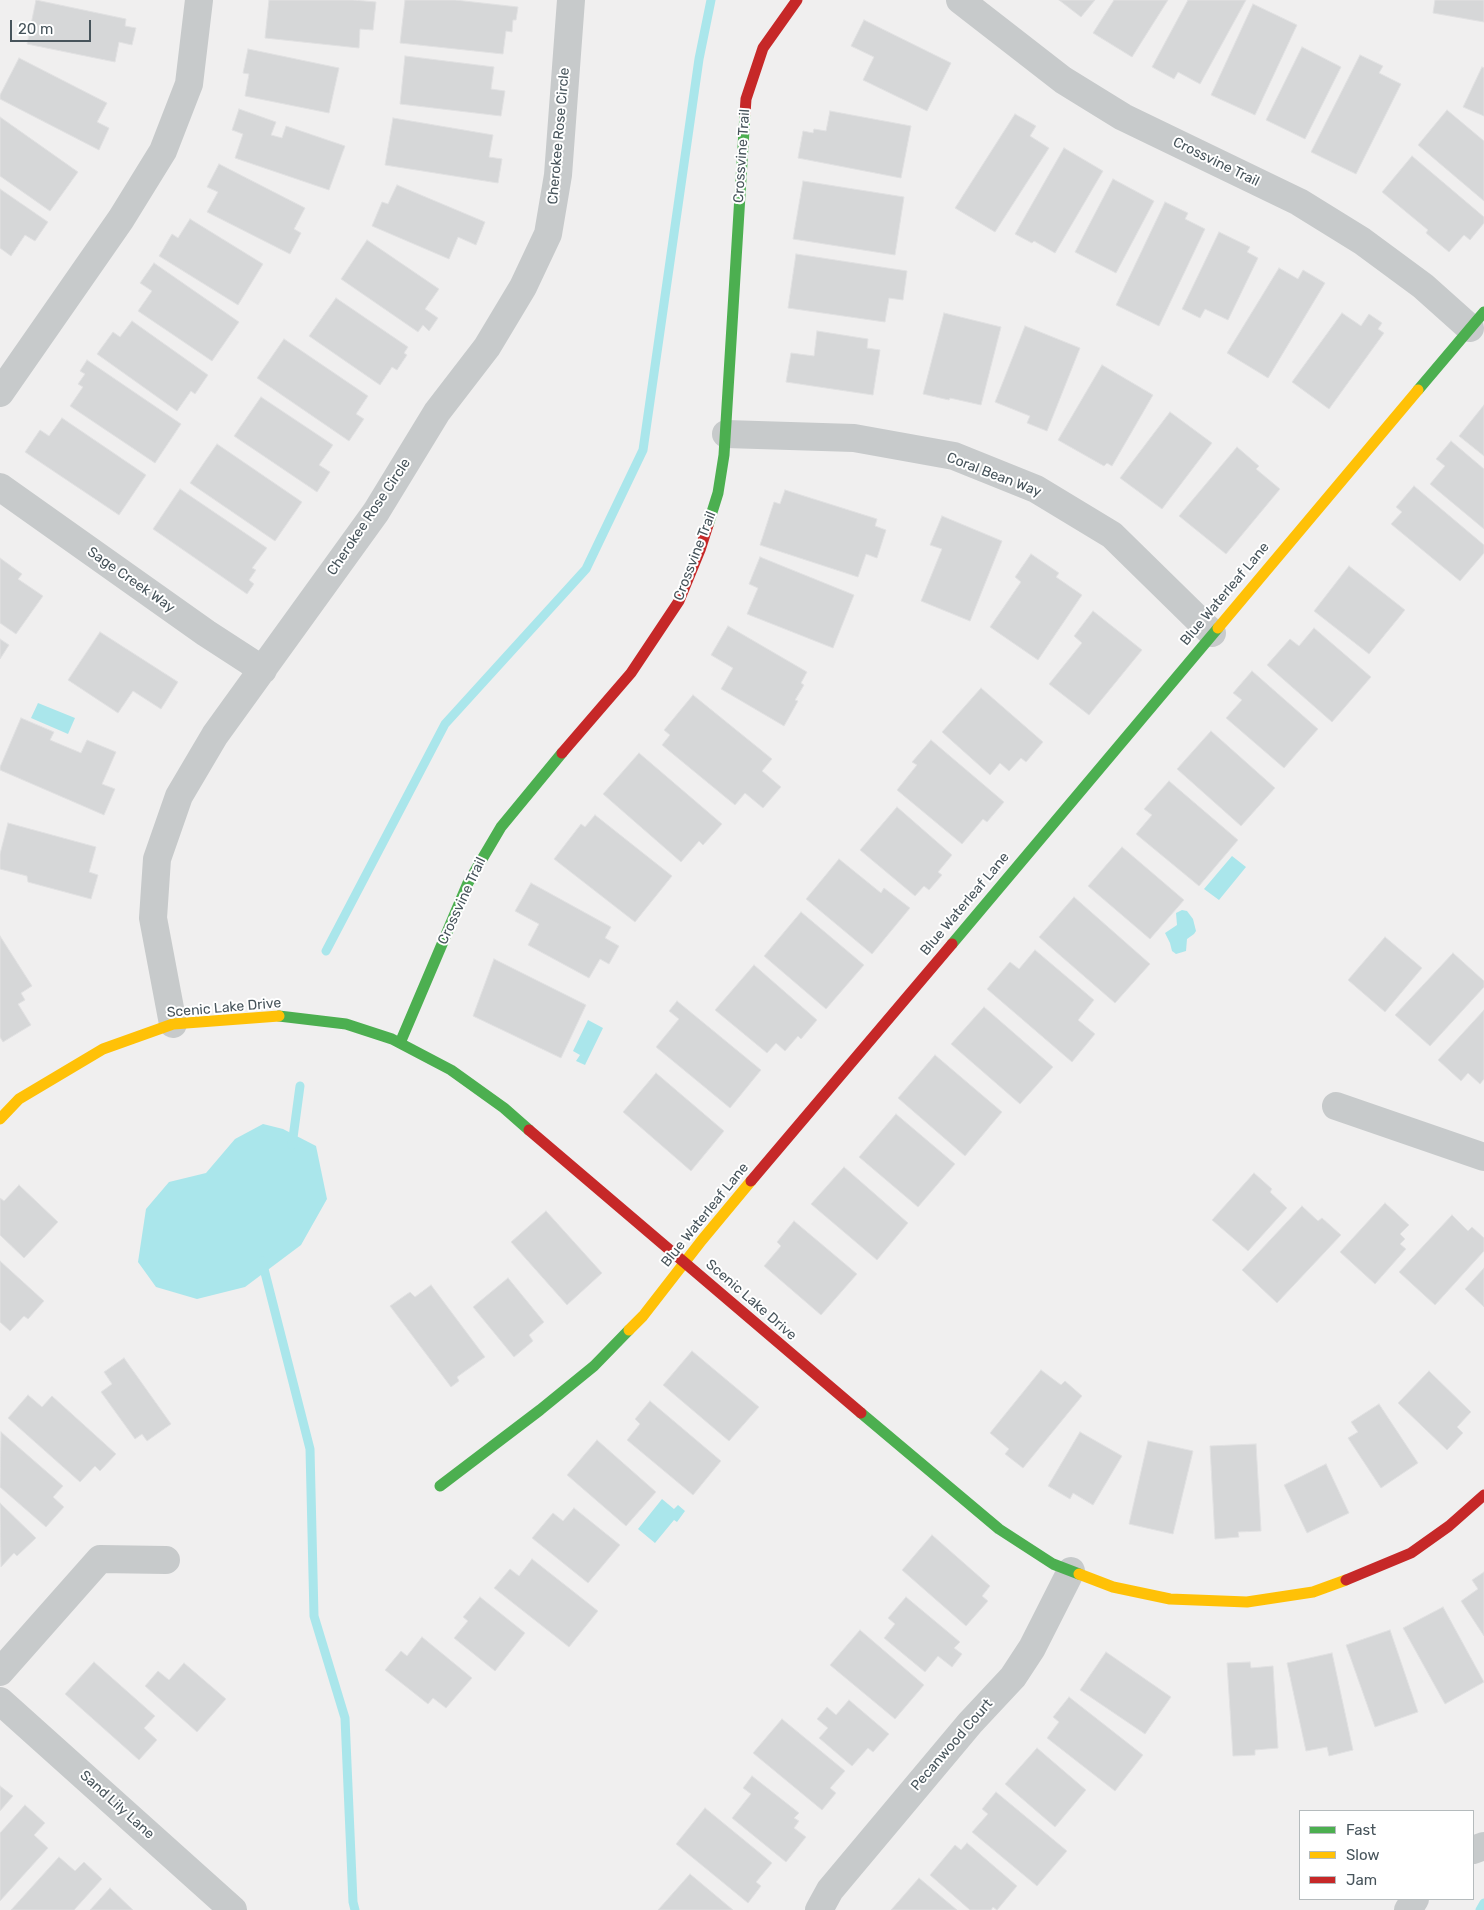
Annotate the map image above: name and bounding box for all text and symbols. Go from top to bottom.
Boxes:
scale bar [12,10,94,42]
text: 20 m [18,20,53,38]
street label: Cherokee Rose Circle [545,67,573,205]
street label: Crossvine Trail [730,108,754,204]
street label: Crossvine Trail [1170,134,1262,190]
street label: Coral Bean Way [944,449,1044,501]
street label: Cherokee Rose Circle [324,455,414,579]
street label: Crossvine Trail [670,509,720,603]
street label: Blue Waterleaf Lane [1177,539,1273,649]
street label: Sage Creek Way [84,544,178,616]
street label: Blue Waterleaf Lane [917,849,1013,959]
street label: Crossvine Trail [434,855,490,947]
street label: Scenic Lake Drive [166,995,282,1021]
street label: Blue Waterleaf Lane [658,1159,752,1271]
street label: Scenic Lake Drive [702,1256,800,1344]
street label: Pecanwood Court [908,1696,996,1794]
street label: Sand Lily Lane [76,1767,158,1843]
legend [1299,1810,1474,1900]
text: Fast [1346,1821,1376,1839]
text: Slow [1346,1846,1379,1864]
text: Jam [1346,1871,1377,1889]

